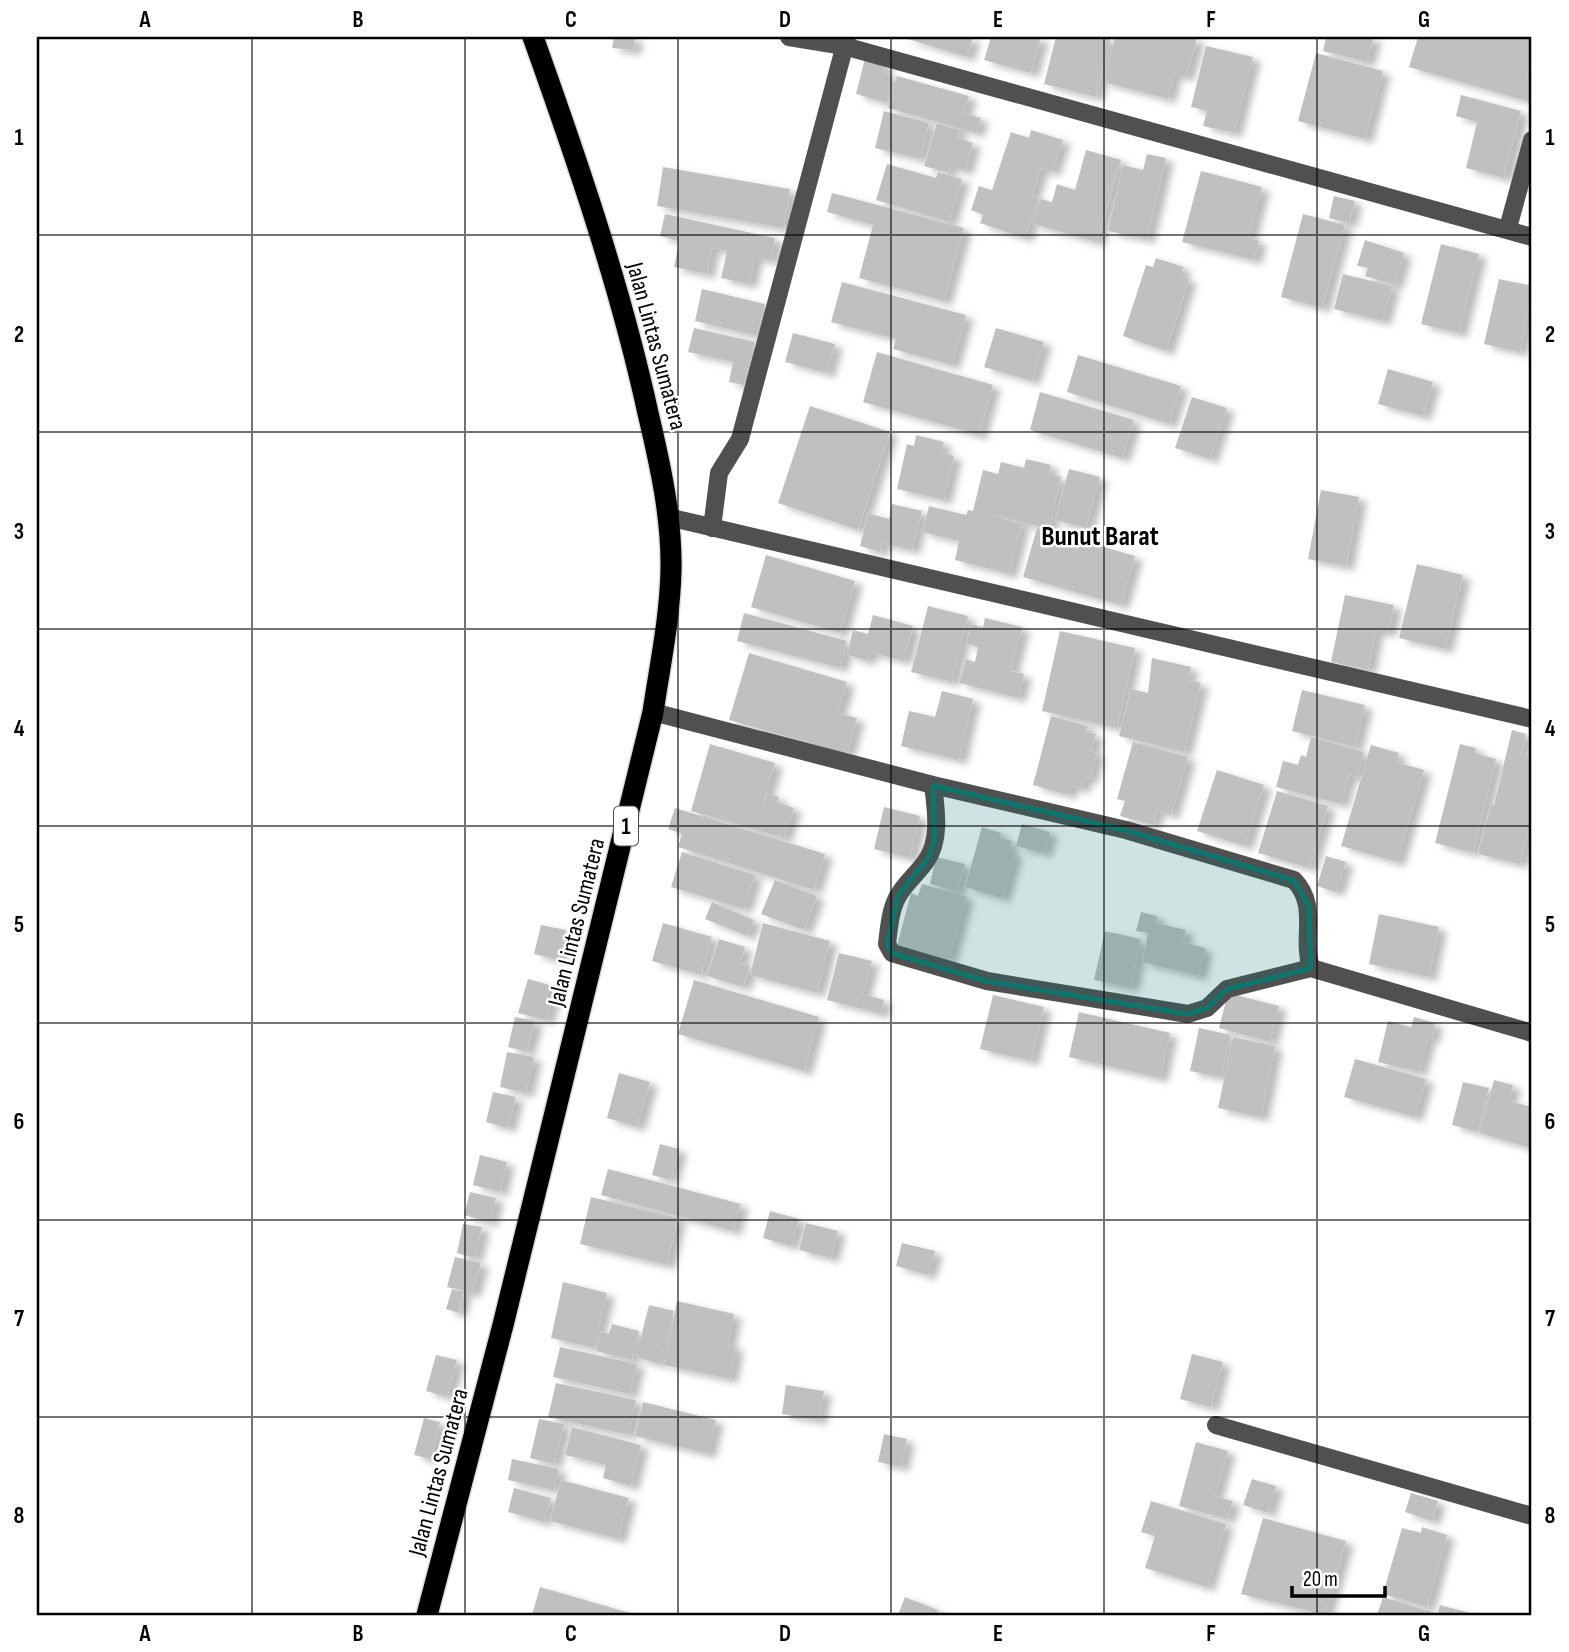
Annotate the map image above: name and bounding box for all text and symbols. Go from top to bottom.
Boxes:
text: A [139,6,152,34]
text: B [353,6,364,34]
text: C [565,6,577,34]
text: D [779,6,791,34]
text: E [993,6,1003,34]
text: F [1206,6,1216,34]
text: G [1418,6,1430,34]
text: 1 [14,124,24,152]
text: 1 [1545,124,1555,152]
street label: Jalan Lintas Sumatera [620,258,693,433]
text: 2 [14,321,24,349]
text: 2 [1545,321,1555,349]
text: 3 [14,518,24,546]
text: 3 [1545,518,1555,546]
district label: Bunut Barat [1041,520,1159,553]
text: 4 [14,715,25,743]
text: 4 [1545,715,1556,743]
road number: 1 [614,806,638,846]
street label: Jalan Lintas Sumatera [541,835,611,1010]
text: 5 [14,911,24,939]
text: 5 [1545,911,1555,939]
text: 6 [14,1108,24,1136]
text: 6 [1545,1108,1555,1136]
text: 7 [14,1305,24,1333]
text: 7 [1545,1305,1555,1333]
street label: Jalan Lintas Sumatera [402,1385,475,1560]
text: 8 [14,1502,25,1530]
text: 8 [1545,1502,1556,1530]
scale bar [1292,1554,1385,1598]
text: 20 m [1303,1567,1338,1592]
text: A [139,1620,152,1648]
text: B [353,1620,364,1648]
text: C [565,1620,577,1648]
text: D [779,1620,791,1648]
text: E [993,1620,1003,1648]
text: F [1206,1620,1216,1648]
text: G [1418,1620,1430,1648]

